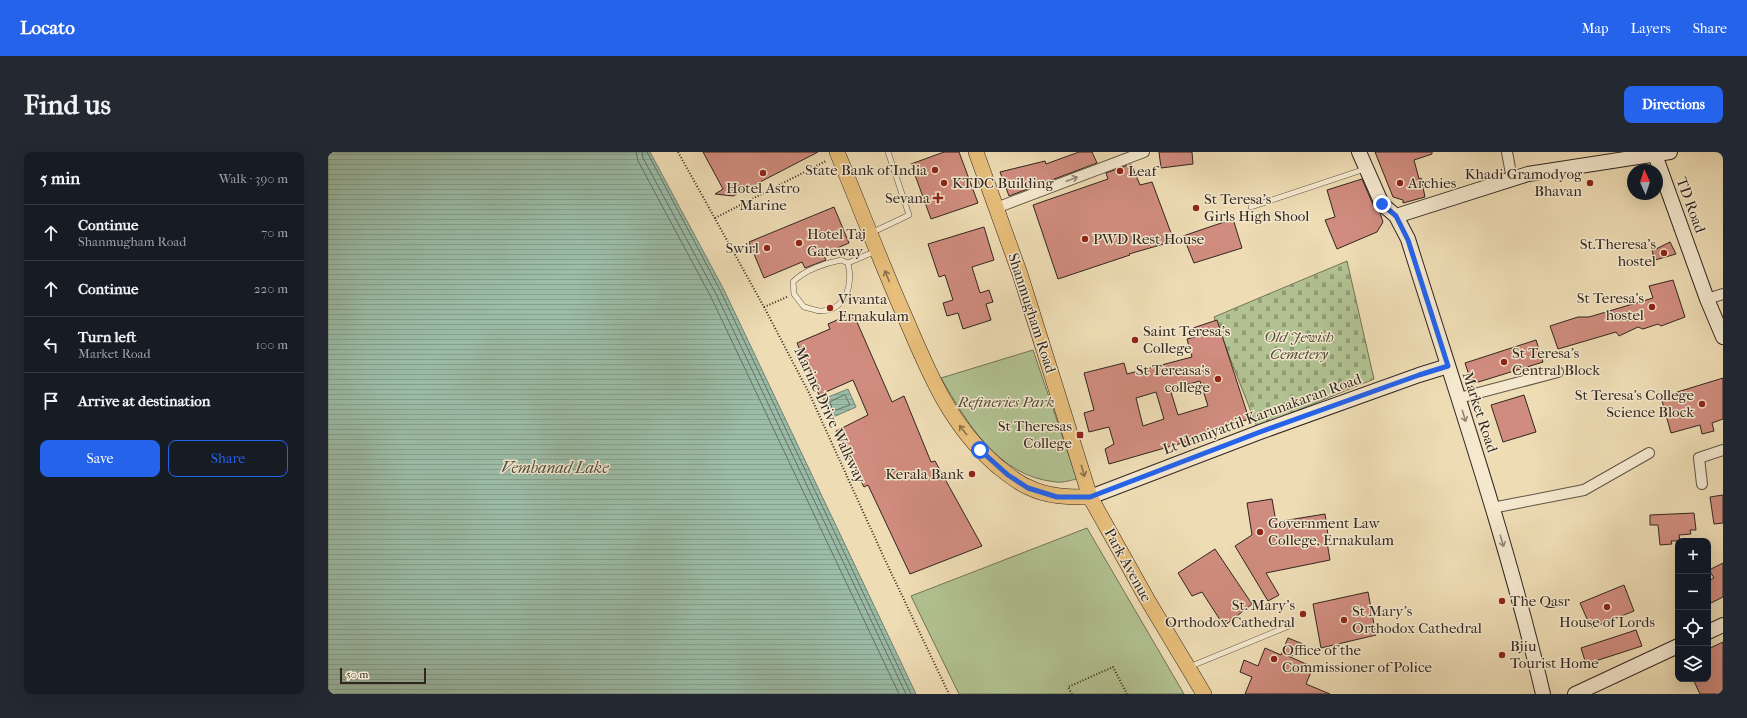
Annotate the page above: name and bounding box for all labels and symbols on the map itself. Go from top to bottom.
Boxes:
place label: State Bank of India [805,161,928,179]
place label: Leaf [1128,162,1159,180]
north arrow [1627,164,1663,200]
marker: State Bank of India [930,165,940,175]
place label: Khadi Gramodyog Bhavan [1465,165,1583,200]
marker: Leaf [1115,166,1125,176]
marker: Hotel Astro Marine [758,168,768,178]
place label: KTDC Building [952,174,1054,192]
place label: Archies [1407,174,1457,192]
one-way arrow [1066,175,1078,183]
street label: TD Road [1673,175,1710,236]
marker: KTDC Building [939,178,949,188]
marker: Archies [1395,178,1405,188]
marker: Khadi Gramodyog Bhavan [1585,178,1595,188]
place label: Hotel Astro Marine [726,179,800,214]
place label: Sevana [885,189,931,207]
place label: St Teresa's Girls High Shool [1204,190,1309,225]
marker: Sevana [933,193,943,203]
route end [1373,195,1391,213]
marker: St Teresa's Girls High Shool [1191,203,1201,213]
place label: Hotel Taj Gateway [807,225,866,260]
place label: PWD Rest House [1093,230,1205,248]
marker: PWD Rest House [1080,234,1090,244]
place label: St.Theresa's hostel [1580,235,1656,270]
marker: Hotel Taj Gateway [794,238,804,248]
place label: Swirl [725,239,759,257]
marker: Swirl [762,243,772,253]
marker: St.Theresa's hostel [1659,248,1669,258]
street label: Shanmugham Road [1004,251,1060,376]
one-way arrow [883,271,890,283]
place label: St Teresa's hostel [1577,289,1644,324]
place label: Vivanta Ernakulam [837,290,909,325]
marker: St Teresa's hostel [1647,302,1657,312]
marker: Vivanta Ernakulam [825,303,835,313]
place label: Saint Teresa's College [1143,322,1231,357]
park label: Old Jewish Cemetery [1264,328,1334,363]
marker: Saint Teresa's College [1130,335,1140,345]
street label: Marine Drive Walkway [790,344,870,487]
place label: St Teresa's Central Block [1512,344,1600,379]
marker: St Teresa's Central Block [1499,357,1509,367]
place label: St Tereasa's college [1136,361,1211,396]
street label: Lt Unniyattil Karunakaran Road [1160,369,1364,458]
street label: Market Road [1458,369,1502,455]
marker: St Tereasa's college [1213,374,1223,384]
place label: St Teresa's College Science Block [1575,386,1695,421]
park label: Refineries Park [957,393,1054,411]
marker: St Teresa's College Science Block [1697,399,1707,409]
one-way arrow [1461,410,1468,423]
place label: St Theresas College [998,417,1073,452]
one-way arrow [959,424,967,435]
marker: St Theresas College [1075,430,1085,440]
route start [971,441,989,459]
water label: Vembanad Lake [501,458,609,477]
one-way arrow [1080,464,1087,477]
place label: Kerala Bank [885,465,964,483]
marker: Kerala Bank [967,469,977,479]
place label: Government Law College, Ernakulam [1268,514,1394,549]
street label: Park Avenue [1100,525,1156,605]
marker: Government Law College, Ernakulam [1255,527,1265,537]
one-way arrow [1499,534,1506,547]
place label: The Qasr [1510,592,1570,610]
place label: St. Mary's Orthodox Cathedral [1165,596,1295,631]
marker: The Qasr [1497,596,1507,606]
place label: St Mary's Orthodox Cathedral [1352,602,1482,637]
marker: House of Lords [1602,602,1612,612]
marker: St. Mary's Orthodox Cathedral [1298,609,1308,619]
place label: House of Lords [1559,613,1655,631]
marker: St Mary's Orthodox Cathedral [1339,615,1349,625]
place label: Bjiu Tourist Home [1510,637,1599,672]
place label: Office of the Commissioner of Police [1282,641,1433,676]
marker: Bjiu Tourist Home [1497,650,1507,660]
marker: Office of the Commissioner of Police [1269,654,1279,664]
scale bar [340,666,426,685]

